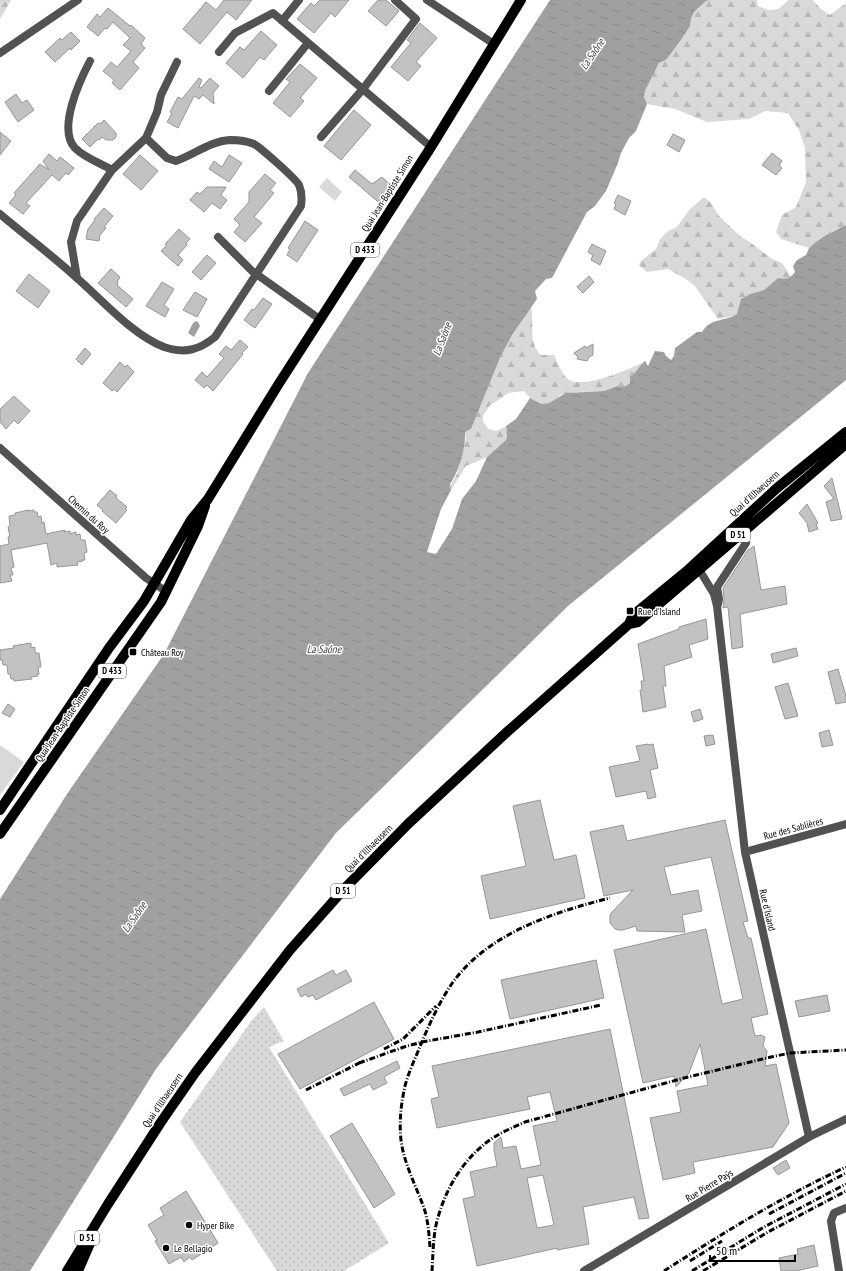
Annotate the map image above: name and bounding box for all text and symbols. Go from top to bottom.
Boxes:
water label: La Saône [577,35,608,72]
street label: Quai Jean-Baptiste Simon [359,153,416,234]
road number: D 433 [351,243,379,257]
water label: La Saône [429,319,455,358]
street label: Quai d'Illhaeusern [727,468,782,519]
street label: Chemin du Roy [65,492,112,537]
road number: D 51 [726,528,750,542]
place label: Rue d'Island [638,605,680,618]
marker: Rue d'Island [625,606,635,616]
water label: La Saône [307,642,343,656]
place label: Château Roy [141,646,184,659]
marker: Château Roy [128,647,138,657]
road number: D 433 [98,664,126,678]
street label: Quai Jean-Baptiste Simon [32,684,92,764]
street label: Rue des Sablières [762,814,825,843]
street label: Quai d'Illhaeusern [342,822,395,875]
road number: D 51 [331,884,355,898]
street label: Rue d'Island [756,888,779,932]
water label: La Saône [118,898,150,935]
street label: Quai d'Illhaeusern [139,1071,185,1130]
street label: Rue Pierre Paÿs [683,1166,736,1205]
place label: Hyper Bike [197,1219,234,1232]
marker: Hyper Bike [184,1220,194,1230]
road number: D 51 [75,1231,99,1245]
scale bar [710,1237,795,1263]
place label: Le Bellagio [174,1242,212,1255]
marker: Le Bellagio [161,1243,171,1253]
text: 50 m [716,1243,737,1258]

